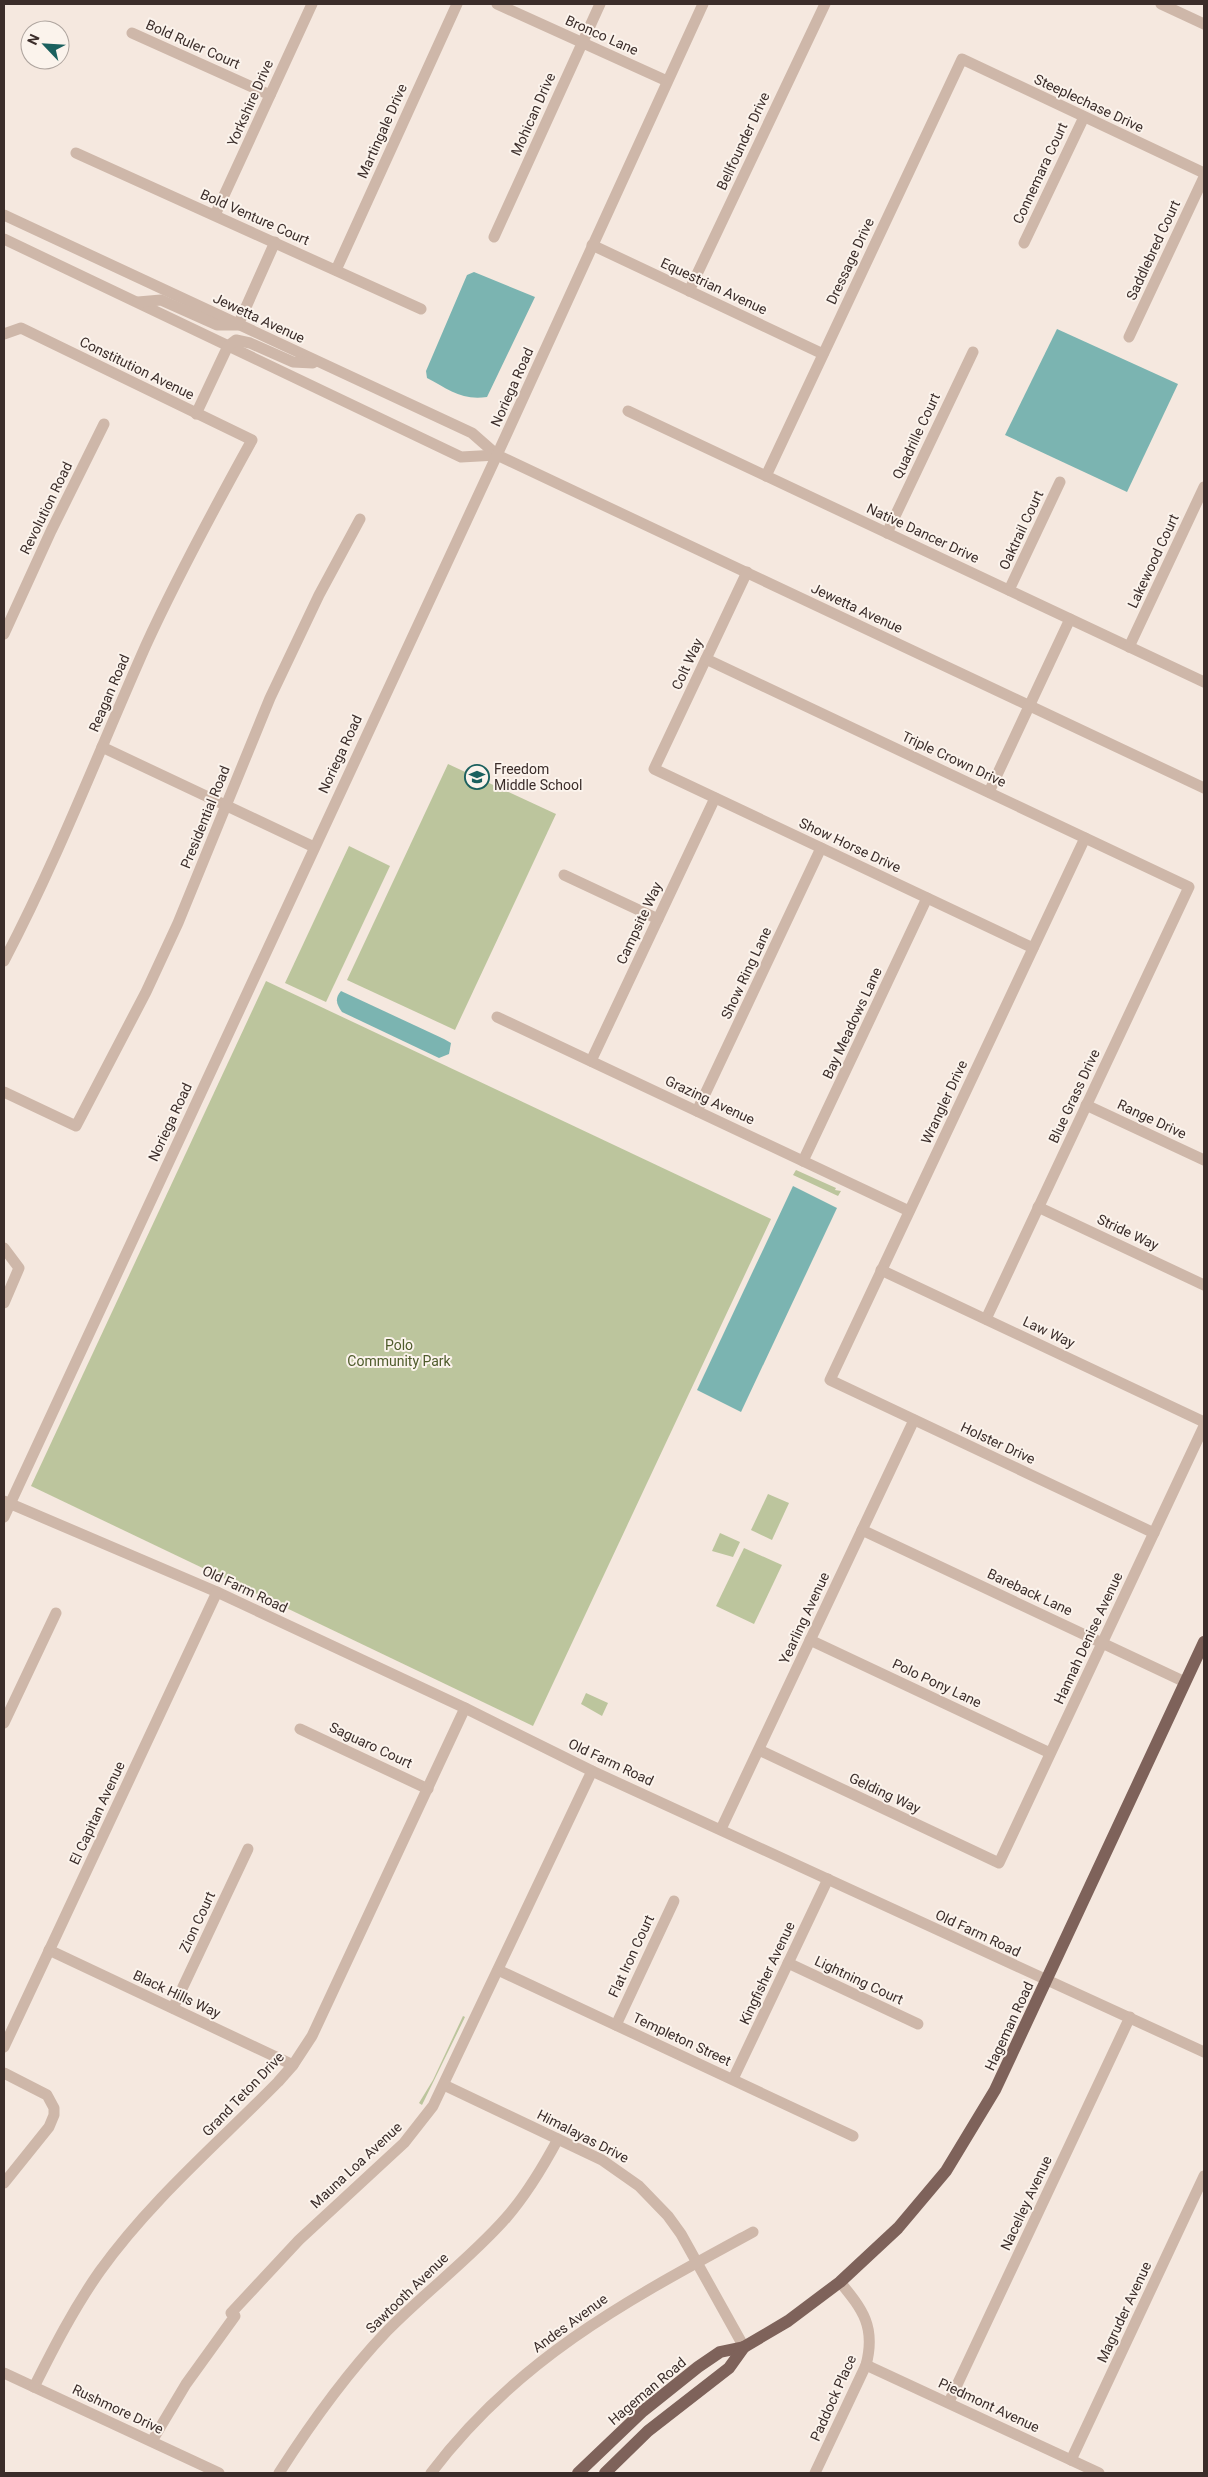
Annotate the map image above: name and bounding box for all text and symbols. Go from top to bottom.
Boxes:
street label: Bronco Lane [563,12,641,58]
street label: Bold Ruler Court [143,16,243,72]
north arrow [20,20,70,70]
text: N [24,32,43,47]
street label: Yorkshire Drive [224,57,276,149]
street label: Mohican Drive [508,70,558,158]
street label: Steeplechase Drive [1032,71,1146,135]
street label: Martingale Drive [354,81,410,181]
street label: Bellfounder Drive [713,89,773,193]
street label: Connemara Court [1010,119,1071,226]
street label: Bold Venture Court [198,186,312,248]
street label: Saddlebred Court [1123,197,1183,302]
street label: Dressage Drive [823,215,877,307]
street label: Equestrian Avenue [658,254,770,318]
street label: Jewetta Avenue [211,290,307,346]
street label: Constitution Avenue [77,333,197,403]
street label: Noriega Road [487,345,537,429]
street label: Quadrille Court [889,390,943,482]
street label: Revolution Road [17,459,75,557]
street label: Oaktrail Court [996,487,1047,572]
street label: Native Dancer Drive [864,500,982,566]
street label: Lakewood Court [1124,511,1182,611]
street label: Jewetta Avenue [809,580,905,636]
street label: Colt Way [668,635,706,692]
street label: Reagan Road [86,652,132,734]
street label: Noriega Road [315,712,365,796]
street label: Triple Crown Drive [899,728,1009,790]
place label: Freedom Middle School [494,761,582,793]
street label: Presidential Road [177,763,233,871]
school or university icon: Freedom Middle School [464,764,490,790]
street label: Show Horse Drive [797,814,903,876]
street label: Campsite Way [613,879,665,967]
street label: Show Ring Lane [718,925,774,1021]
street label: Bay Meadows Lane [819,965,885,1081]
street label: Blue Grass Drive [1045,1047,1103,1145]
street label: Wrangler Drive [918,1058,970,1146]
street label: Grazing Avenue [663,1072,757,1128]
street label: Noriega Road [145,1080,195,1164]
street label: Range Drive [1115,1096,1189,1142]
street label: Stride Way [1095,1211,1162,1253]
street label: Law Way [1020,1313,1078,1351]
park label: Polo Community Park [347,1337,452,1369]
street label: Holster Drive [958,1419,1038,1467]
street label: Old Farm Road [200,1562,290,1616]
street label: Bareback Lane [985,1565,1075,1619]
street label: Yearling Avenue [776,1570,832,1666]
street label: Hannah Denise Avenue [1050,1570,1126,1706]
street label: Polo Pony Lane [890,1655,984,1711]
street label: Saguaro Court [327,1719,415,1771]
street label: Old Farm Road [566,1735,656,1789]
street label: El Capitan Avenue [66,1759,128,1867]
street label: Gelding Way [847,1769,924,1817]
street label: Zion Court [176,1889,218,1955]
street label: Old Farm Road [933,1906,1023,1960]
street label: Flat Iron Court [605,1912,657,2000]
street label: Kingfisher Avenue [736,1919,798,2027]
street label: Lightning Court [812,1953,906,2008]
street label: Black Hills Way [131,1967,224,2021]
street label: Hageman Road [981,1979,1037,2073]
street label: Templeton Street [630,2009,734,2069]
street label: Grand Teton Drive [199,2049,287,2139]
street label: Himalayas Drive [535,2106,631,2166]
street label: Mauna Loa Avenue [307,2119,405,2211]
street label: Nacelley Avenue [997,2153,1055,2253]
street label: Sawtooth Avenue [362,2250,452,2336]
street label: Magruder Avenue [1094,2259,1154,2365]
street label: Andes Avenue [529,2290,611,2356]
street label: Paddock Place [807,2352,859,2444]
street label: Hageman Road [605,2354,689,2428]
street label: Piedmont Avenue [936,2375,1042,2435]
street label: Rushmore Drive [70,2381,166,2437]

